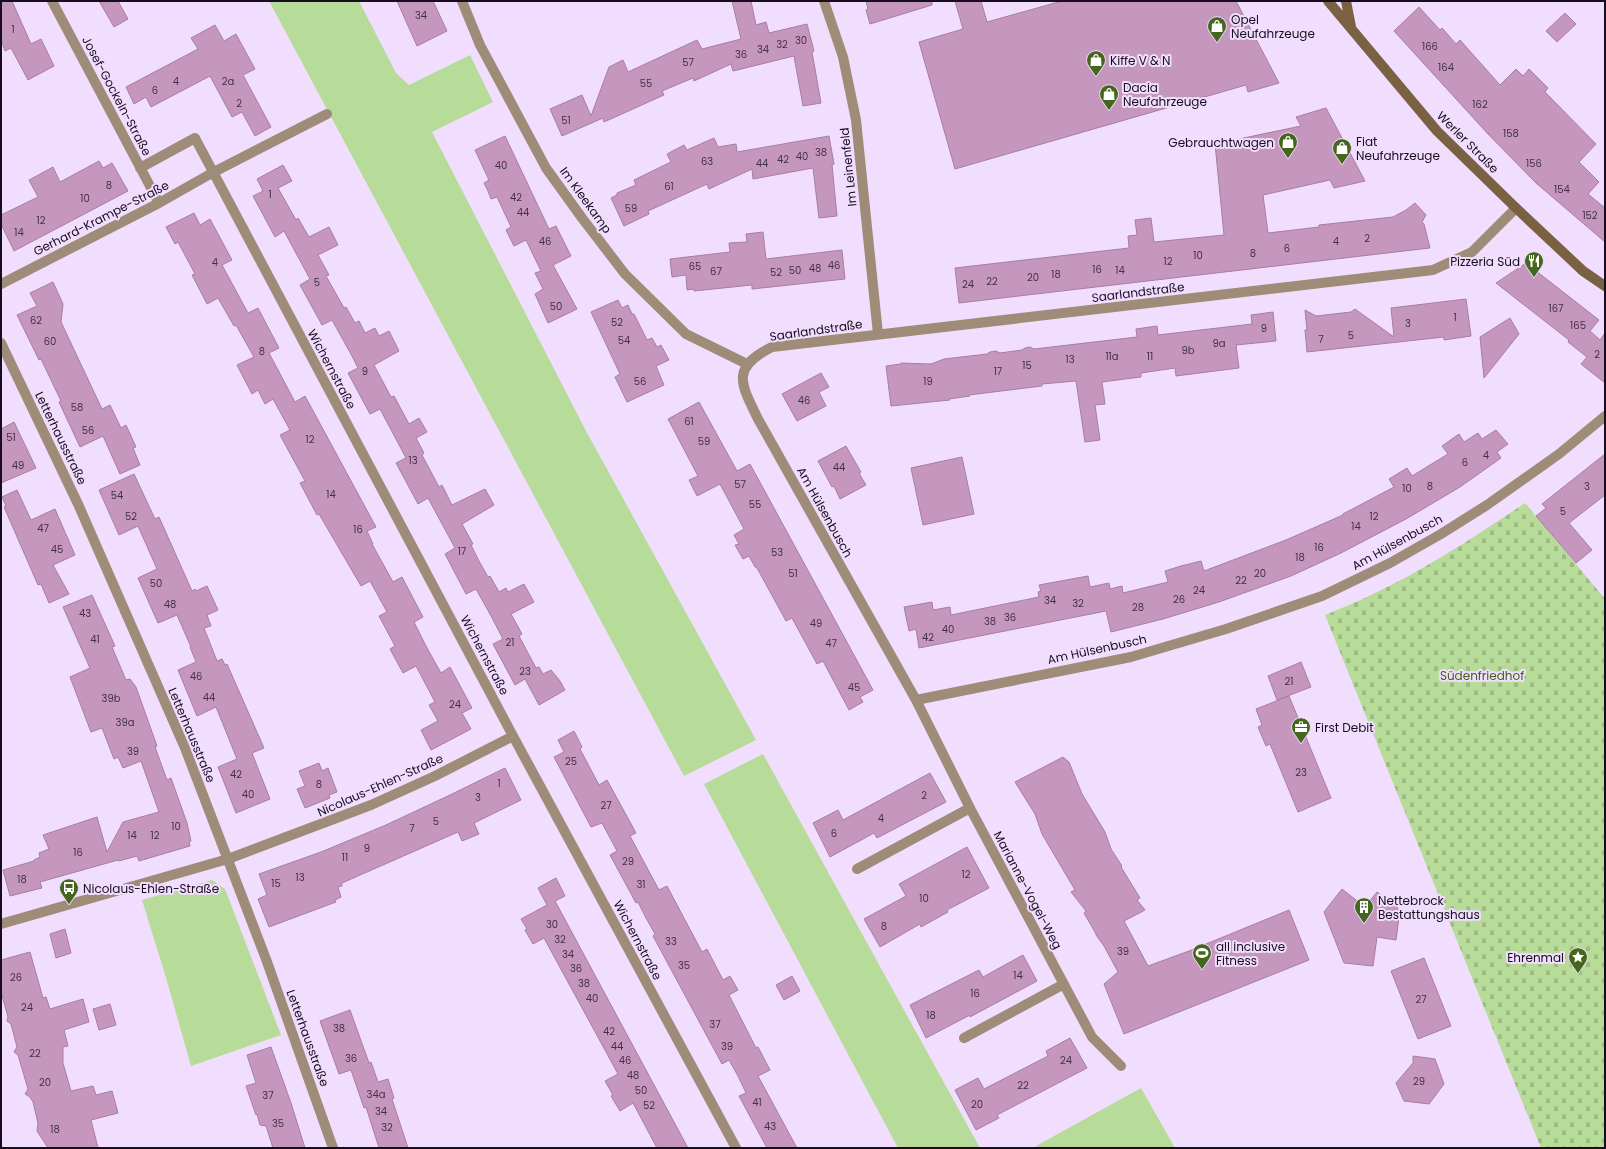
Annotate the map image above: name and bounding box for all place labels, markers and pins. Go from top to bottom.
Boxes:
place label: Opel Neufahrzeuge [1231,11,1315,42]
shop icon: Opel Neufahrzeuge [1206,15,1228,43]
shop icon: Kiffe V & N [1085,49,1107,77]
place label: Kiffe V & N [1110,52,1171,69]
place label: Dacia Neufahrzeuge [1123,79,1207,110]
shop icon: Dacia Neufahrzeuge [1098,83,1120,111]
shop icon: Gebrauchtwagen [1277,131,1299,159]
place label: Fiat Neufahrzeuge [1356,133,1440,164]
place label: Gebrauchtwagen [1168,134,1274,151]
shop icon: Fiat Neufahrzeuge [1331,137,1353,165]
restaurant icon: Pizzeria Süd [1523,250,1545,278]
place label: Pizzeria Süd [1450,253,1520,270]
office icon: First Debit [1290,716,1312,744]
place label: First Debit [1315,719,1374,736]
bus stop icon: Nicolaus-Ehlen-Straße [58,877,80,905]
place label: Nicolaus-Ehlen-Straße [83,880,219,897]
place label: Nettebrock Bestattungshaus [1378,892,1480,923]
building icon: Nettebrock Bestattungshaus [1353,896,1375,924]
place label: all inclusive Fitness [1216,938,1285,969]
sports icon: all inclusive Fitness [1191,942,1213,970]
place icon: Ehrenmal [1567,946,1589,974]
place label: Ehrenmal [1507,949,1564,966]

